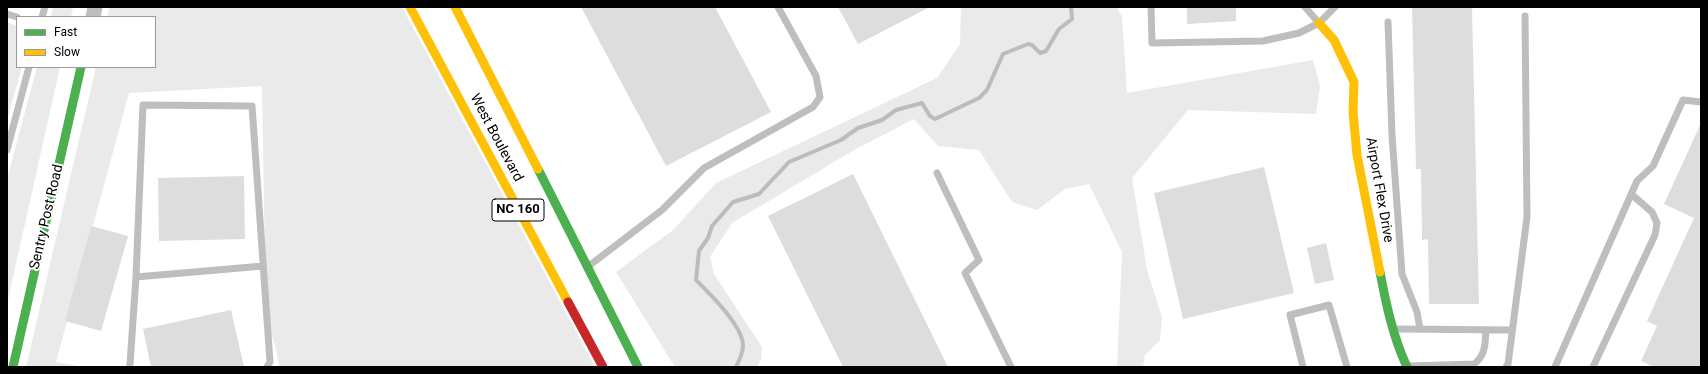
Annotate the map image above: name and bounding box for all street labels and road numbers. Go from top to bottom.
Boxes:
street label: West Boulevard [466,91,526,185]
street label: Airport Flex Drive [1361,136,1397,244]
street label: Sentry Post Road [27,163,67,271]
road number: NC 160 [492,199,544,221]

